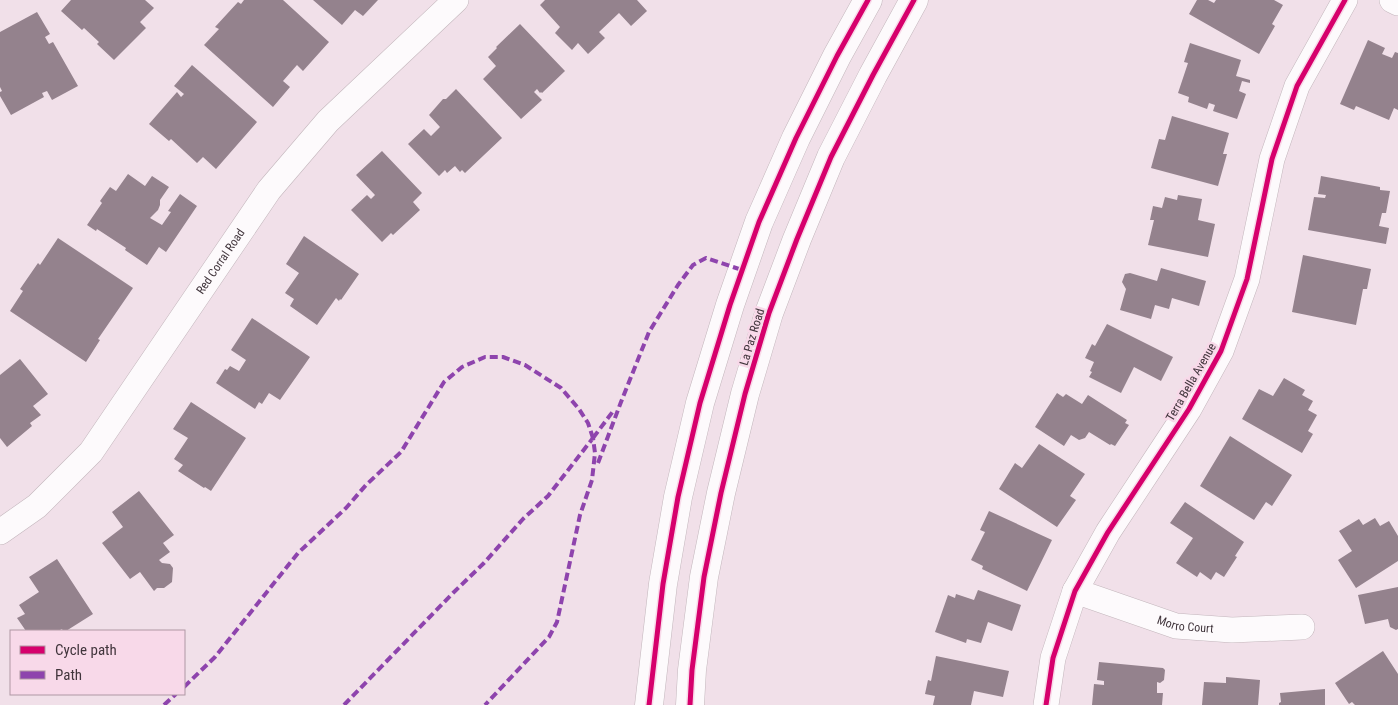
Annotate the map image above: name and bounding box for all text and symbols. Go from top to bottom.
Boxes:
street label: Red Corral Road [193,226,248,297]
street label: La Paz Road [737,307,767,367]
street label: Terra Bella Avenue [1163,340,1219,423]
street label: Morro Court [1155,613,1215,636]
legend [10,630,185,695]
text: Cycle path [55,641,117,659]
text: Path [55,666,82,684]

